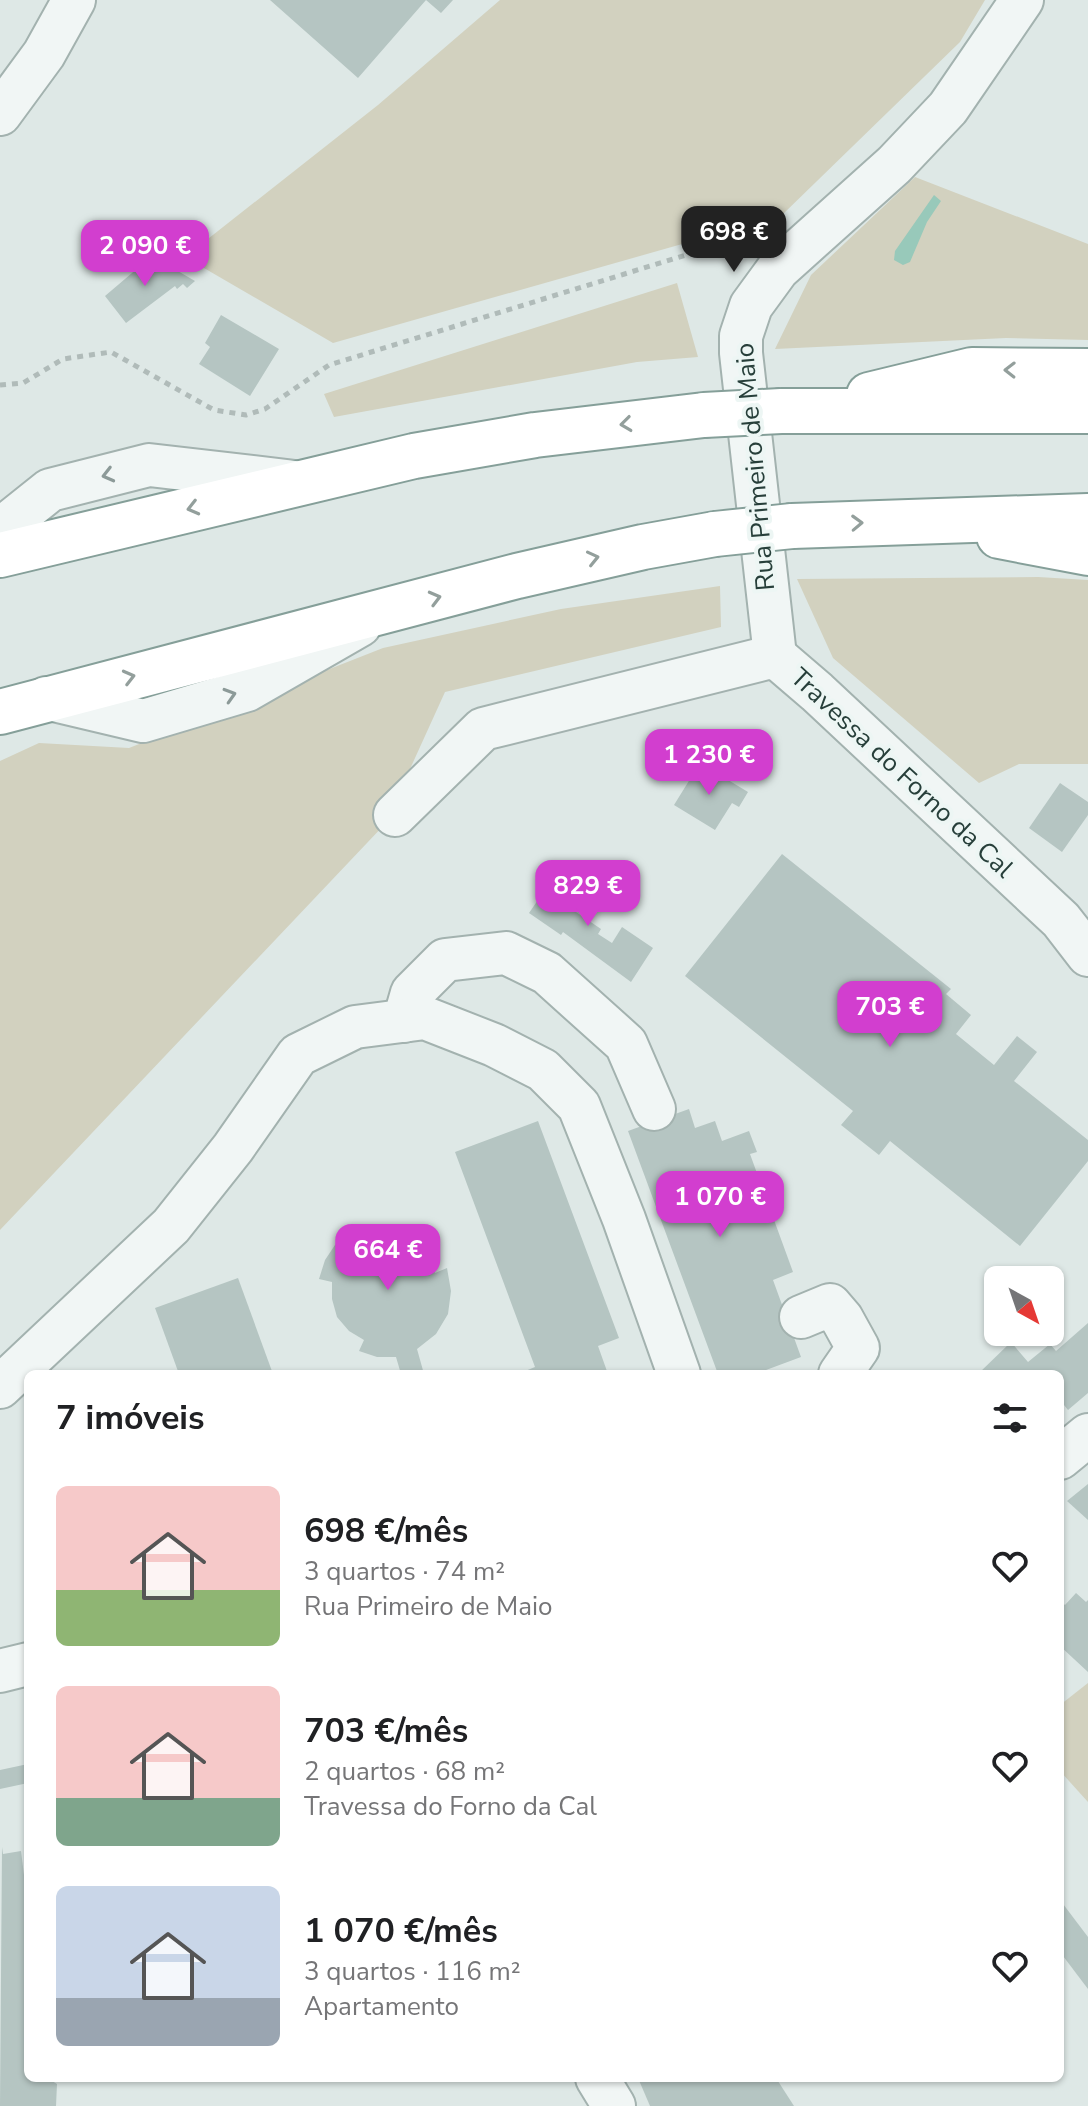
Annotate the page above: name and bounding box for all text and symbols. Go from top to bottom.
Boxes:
pin: 698 € [678,206,790,274]
text: 698 € [699,214,769,249]
pin: 2 090 € [71,220,219,288]
text: 2 090 € [99,228,191,263]
street label: Rua Primeiro de Maio [727,342,783,592]
one-way arrow [1003,361,1016,379]
one-way arrow [620,416,633,433]
one-way arrow [102,466,116,483]
one-way arrow [187,498,200,515]
one-way arrow [851,515,864,532]
one-way arrow [586,551,599,568]
one-way arrow [428,590,442,607]
street label: Travessa do Forno da Cal [783,660,1021,886]
one-way arrow [122,669,136,686]
one-way arrow [222,688,236,704]
pin: 1 230 € [635,729,783,797]
text: 1 230 € [663,737,755,772]
pin: 829 € [532,860,644,928]
text: 829 € [553,868,623,903]
pin: 703 € [834,981,946,1049]
text: 703 € [855,989,925,1024]
pin: 1 070 € [646,1171,794,1239]
text: 1 070 € [674,1179,766,1214]
pin: 664 € [332,1224,444,1292]
text: 664 € [353,1232,423,1267]
north arrow [984,1266,1064,1346]
map controls [984,1266,1064,1346]
text: 7 imóveis [56,1395,205,1441]
icon: filters [988,1396,1032,1440]
text: 698 €/mês [304,1508,468,1554]
icon: home [120,1518,216,1614]
icon: heart [988,1544,1032,1588]
text: 3 quartos · 74 m² [304,1554,505,1589]
text: Rua Primeiro de Maio [304,1589,553,1624]
text: 703 €/mês [304,1708,468,1754]
icon: home [120,1718,216,1814]
icon: heart [988,1744,1032,1788]
text: 2 quartos · 68 m² [304,1754,505,1789]
text: Travessa do Forno da Cal [304,1789,597,1824]
text: 1 070 €/mês [304,1908,498,1954]
icon: home [120,1918,216,2014]
icon: heart [988,1944,1032,1988]
text: 3 quartos · 116 m² [304,1954,521,1989]
text: Apartamento [304,1989,459,2024]

